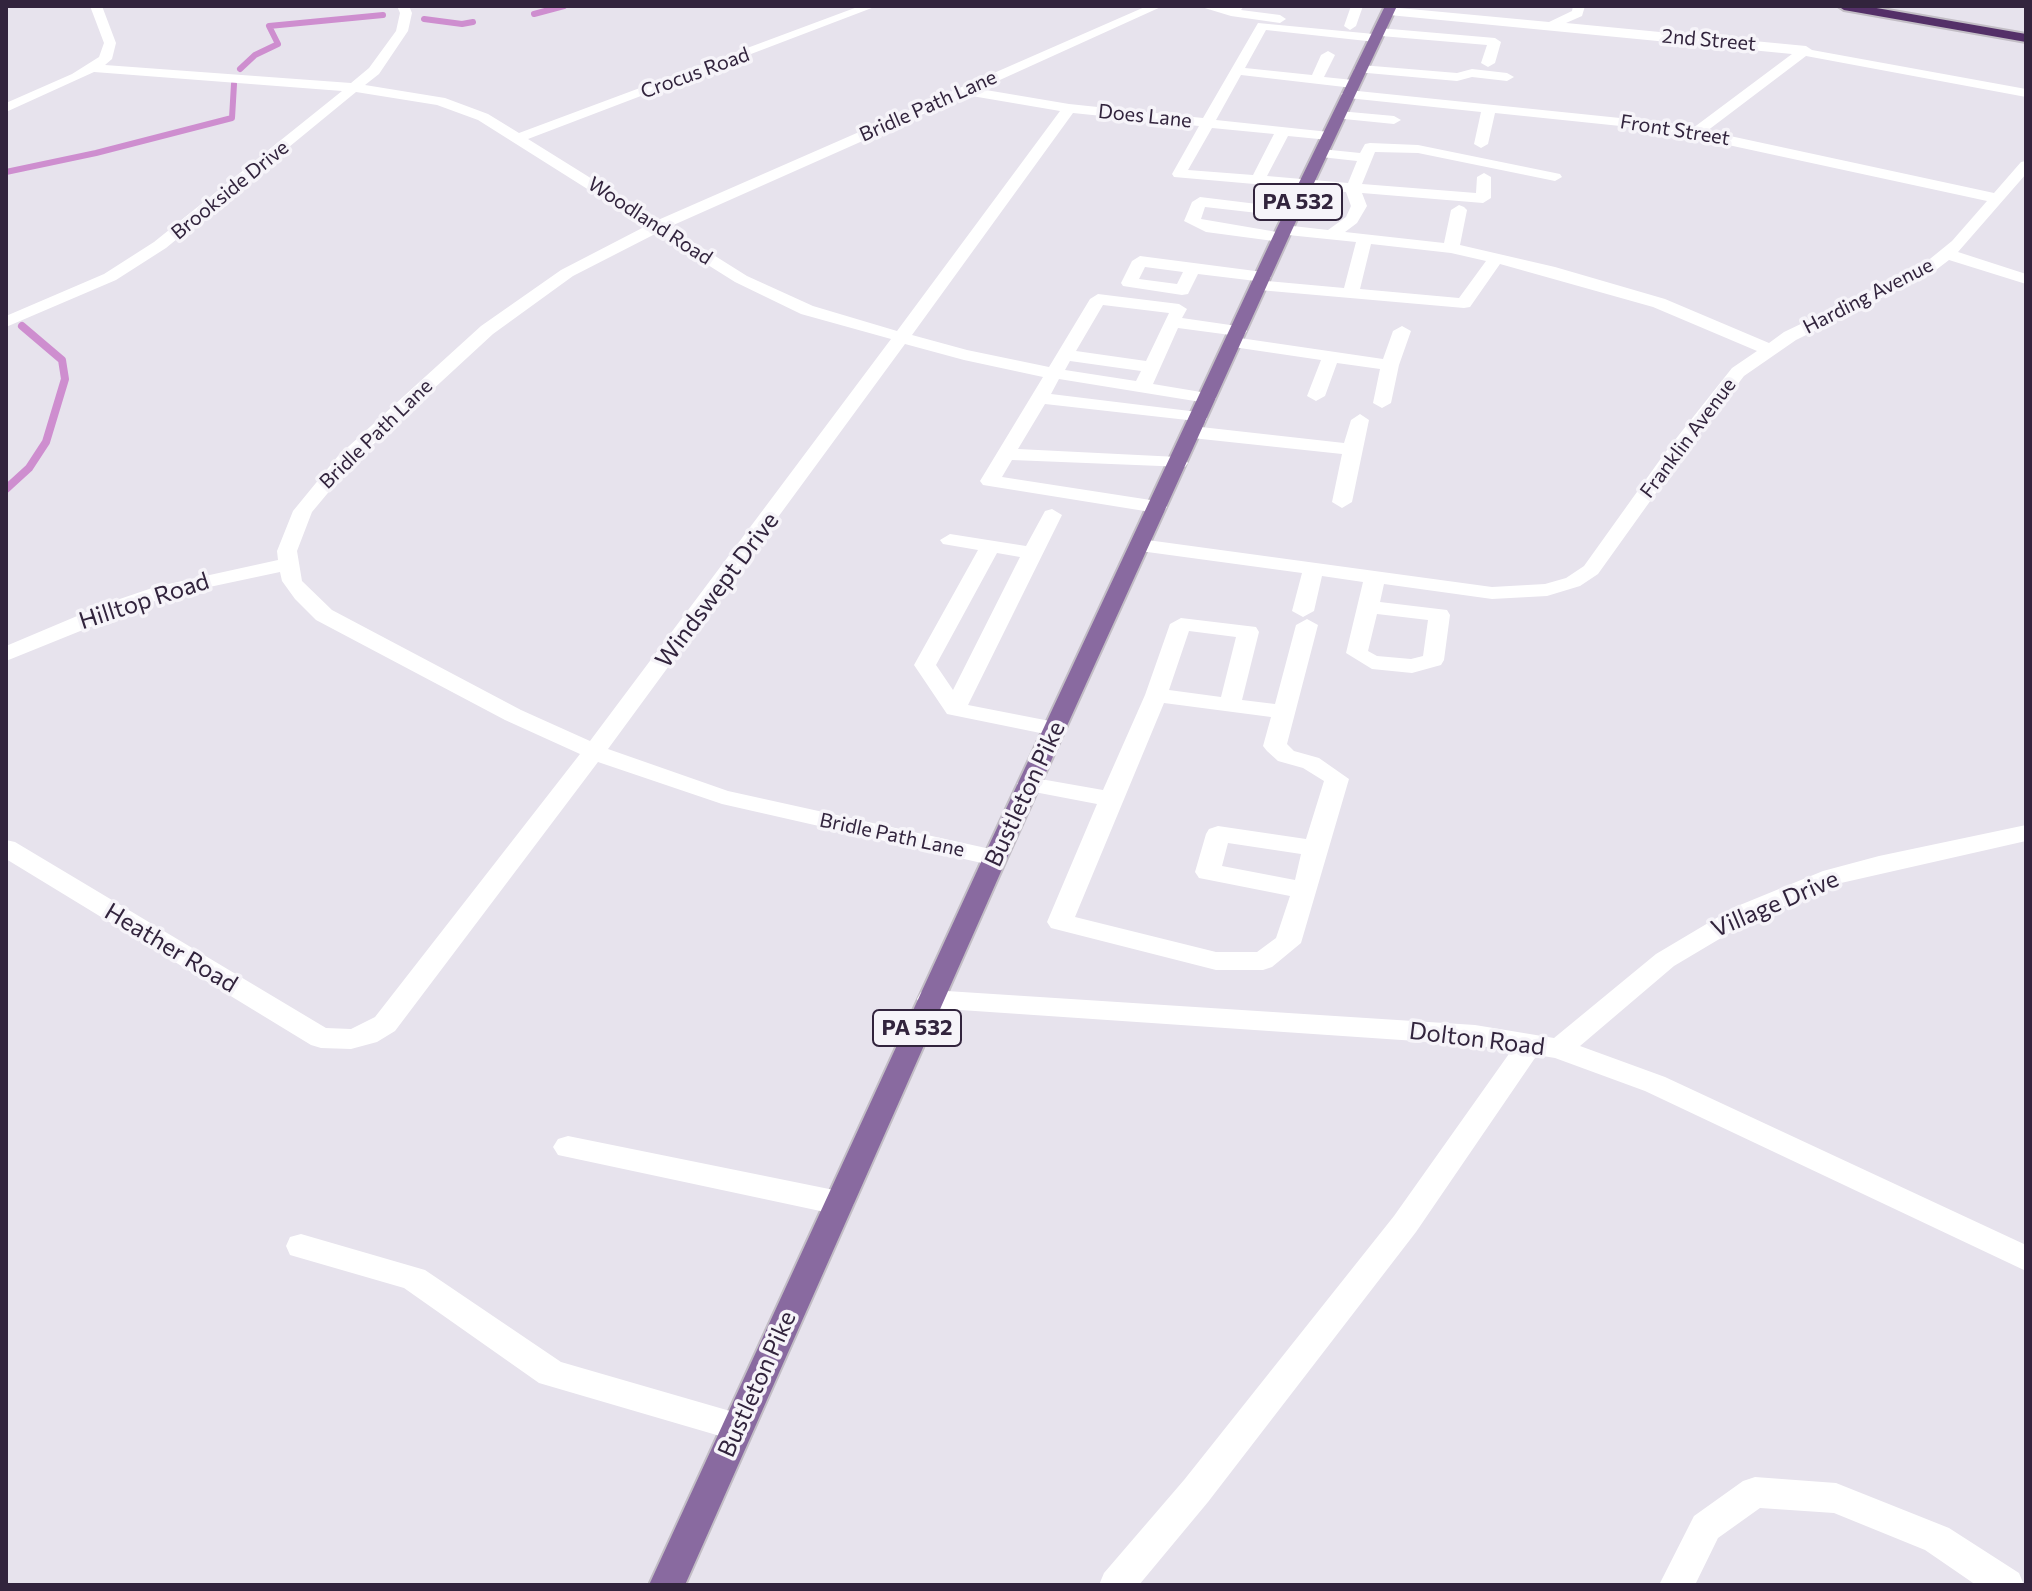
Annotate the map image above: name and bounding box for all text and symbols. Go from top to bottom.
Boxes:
street label: 2nd Street [1661,24,1757,56]
street label: Crocus Road [637,42,753,104]
street label: Bridle Path Lane [856,65,1000,147]
street label: Does Lane [1097,99,1193,133]
street label: Front Street [1618,109,1732,151]
street label: Brookside Drive [167,135,293,245]
street label: Woodland Road [583,172,717,270]
road number: PA 532 [1254,184,1342,220]
street label: Harding Avenue [1799,253,1937,339]
street label: Franklin Avenue [1635,373,1741,503]
street label: Bridle Path Lane [315,374,437,494]
street label: Windswept Drive [649,507,785,673]
street label: Hilltop Road [75,566,213,636]
street label: Bustleton Pike [979,717,1071,871]
street label: Bridle Path Lane [817,808,967,862]
street label: Village Drive [1707,864,1843,944]
street label: Heather Road [99,897,243,999]
road number: PA 532 [873,1010,961,1046]
street label: Dolton Road [1407,1016,1547,1062]
street label: Bustleton Pike [712,1306,802,1462]

